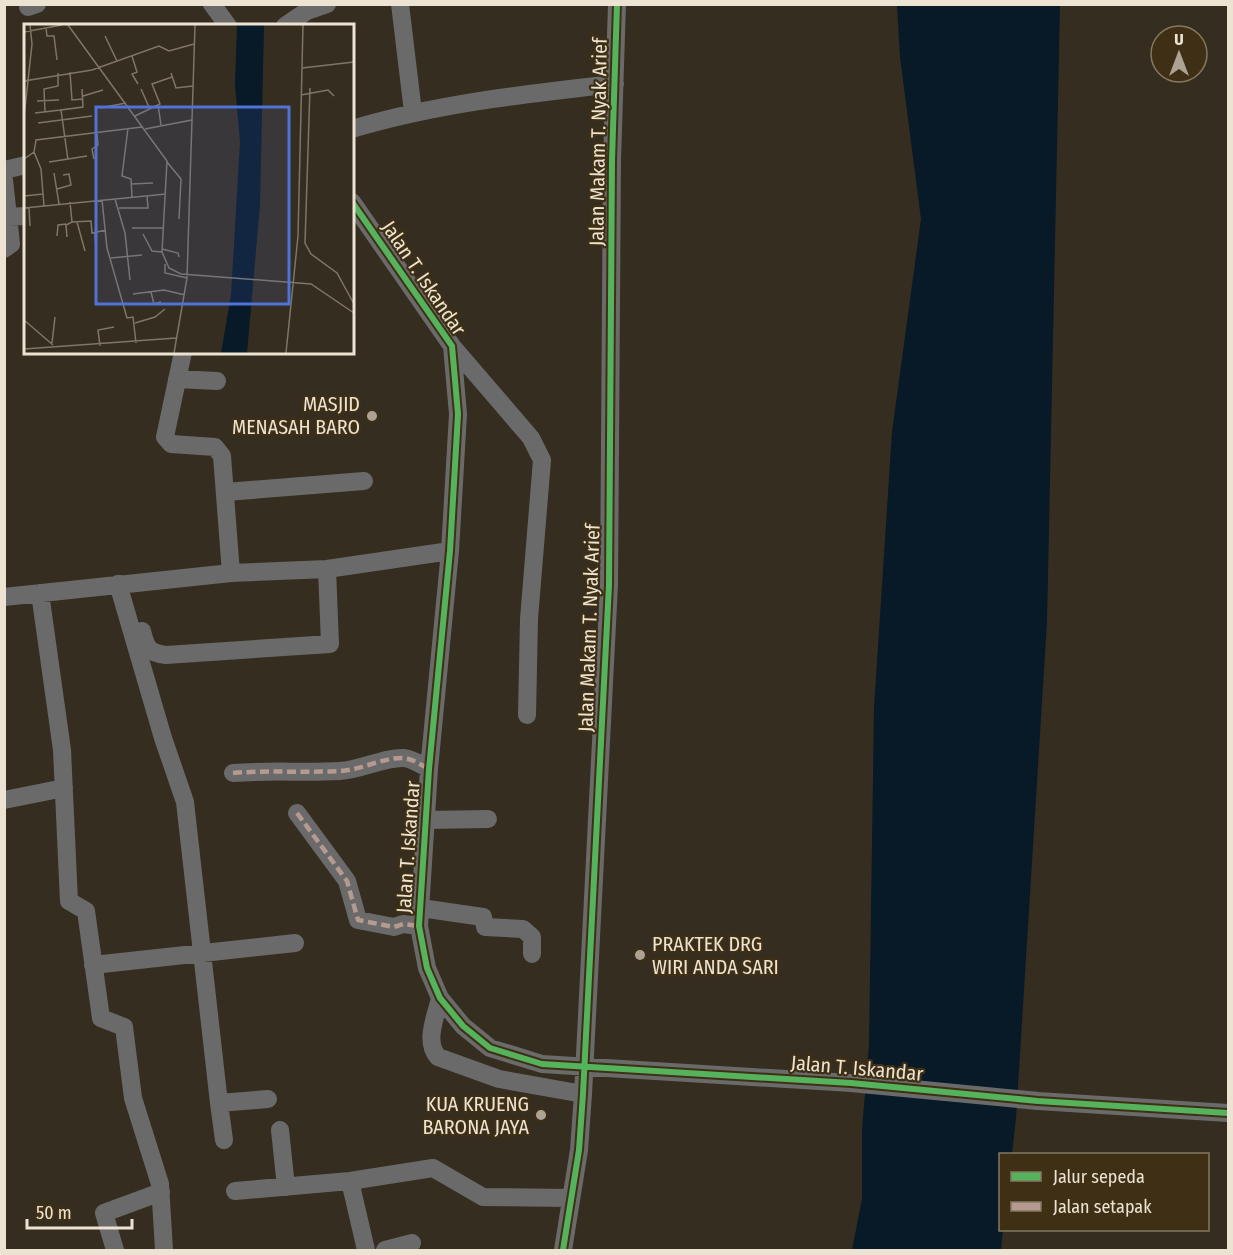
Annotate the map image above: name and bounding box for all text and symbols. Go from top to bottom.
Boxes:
inset map [24,24,354,354]
north arrow [1149,24,1209,84]
text: U [1174,30,1184,49]
street label: Jalan Makam T. Nyak Arief [584,36,612,246]
street label: Jalan T. Iskandar [377,216,471,340]
place label: MASJID MENASAH BARO [232,392,360,439]
marker: MASJID MENASAH BARO [365,409,379,423]
street label: Jalan Makam T. Nyak Arief [573,522,605,733]
street label: Jalan T. Iskandar [391,780,425,914]
place label: PRAKTEK DRG WIRI ANDA SARI [652,932,779,979]
marker: PRAKTEK DRG WIRI ANDA SARI [633,948,647,962]
street label: Jalan T. Iskandar [790,1050,924,1086]
place label: KUA KRUENG BARONA JAYA [423,1092,529,1139]
marker: KUA KRUENG BARONA JAYA [534,1108,548,1122]
legend [999,1153,1209,1231]
text: Jalur sepeda [1053,1166,1145,1188]
scale bar [27,1192,132,1230]
text: Jalan setapak [1053,1196,1152,1218]
text: 50 m [36,1202,72,1224]

